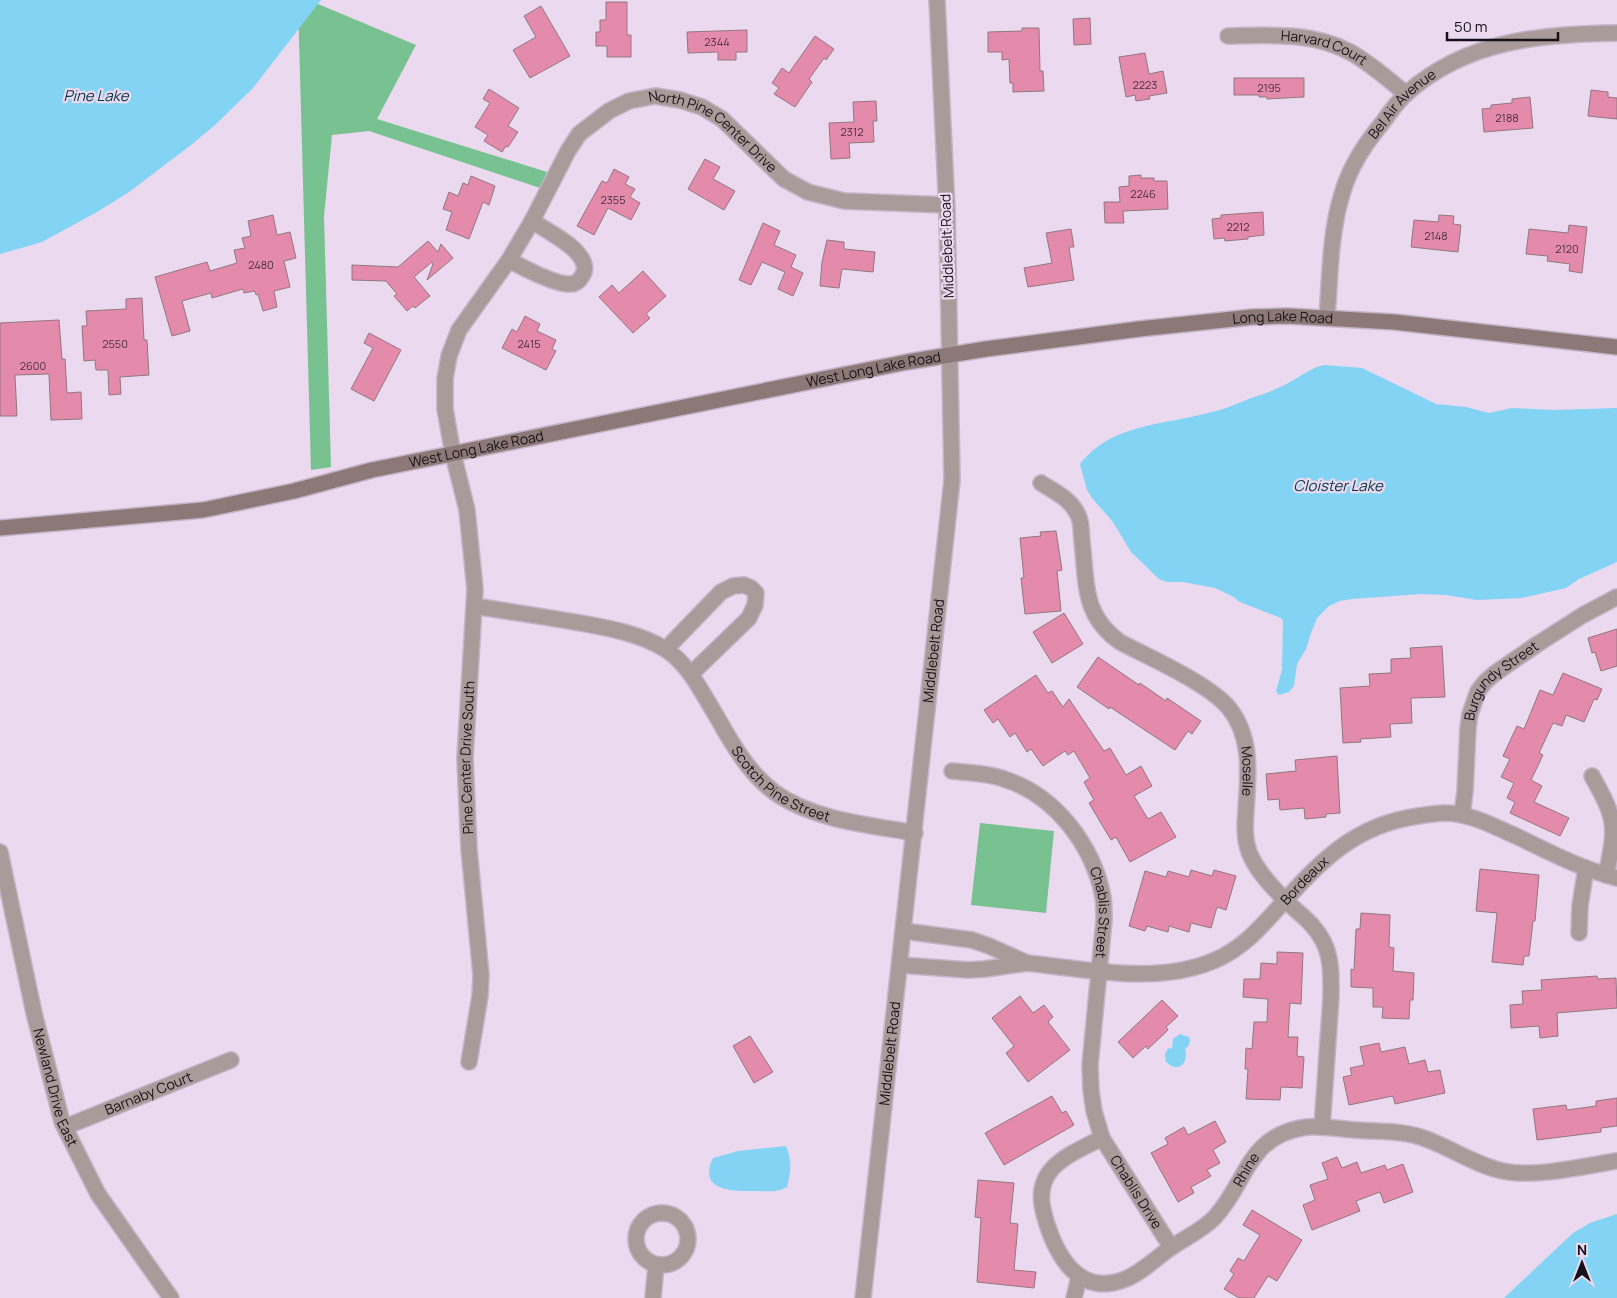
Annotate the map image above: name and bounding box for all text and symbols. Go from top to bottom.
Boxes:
scale bar [1447,10,1558,42]
text: 50 m [1454,16,1488,37]
street label: Harvard Court [1280,26,1372,70]
house number: 2344 [704,34,730,49]
street label: Bel Air Avenue [1363,64,1439,143]
house number: 2223 [1133,77,1157,92]
house number: 2195 [1257,80,1281,95]
water label: Pine Lake [63,85,130,106]
street label: North Pine Center Drive [647,86,781,176]
house number: 2188 [1495,110,1519,125]
house number: 2312 [841,124,863,139]
house number: 2246 [1130,186,1156,201]
house number: 2355 [600,192,626,207]
street label: Middlebelt Road [935,194,958,299]
house number: 2212 [1226,219,1250,234]
house number: 2148 [1424,228,1448,243]
house number: 2120 [1555,241,1579,256]
house number: 2480 [248,257,274,272]
street label: Long Lake Road [1231,306,1334,328]
house number: 2550 [102,336,128,351]
house number: 2415 [517,336,541,351]
street label: West Long Lake Road [804,347,942,391]
house number: 2600 [20,358,46,373]
street label: West Long Lake Road [407,426,545,471]
water label: Cloister Lake [1293,475,1384,496]
street label: Middlebelt Road [918,598,948,704]
street label: Burgundy Street [1459,636,1542,722]
street label: Pine Center Drive South [455,680,479,835]
street label: Scotch Pine Street [727,742,833,826]
street label: Moselle [1237,745,1258,797]
street label: Bordeaux [1276,851,1333,909]
street label: Chablis Street [1086,864,1114,959]
street label: Middlebelt Road [874,1000,904,1106]
street label: Newland Drive East [29,1026,83,1150]
street label: Barnaby Court [102,1066,195,1119]
street label: Rhine [1228,1148,1263,1190]
street label: Chablis Drive [1106,1151,1167,1232]
north arrow [1557,1238,1607,1288]
text: N [1577,1240,1587,1259]

